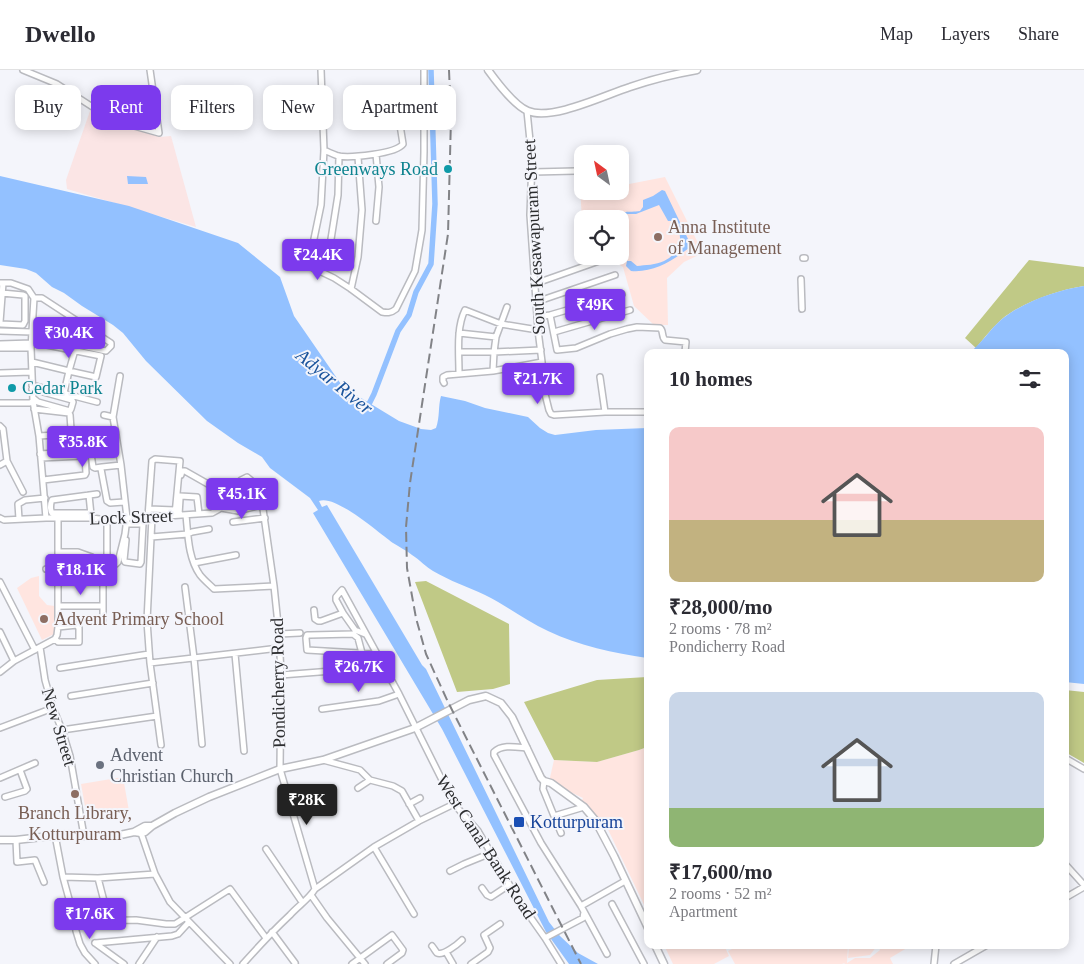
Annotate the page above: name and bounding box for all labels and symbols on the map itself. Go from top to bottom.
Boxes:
street label: South Kesawapuram Street [519,139,549,335]
north arrow [574,145,629,200]
place label: Greenways Road [315,159,438,179]
marker: Greenways Road [442,163,454,175]
place label: Anna Institute of Management [668,217,781,258]
marker: Anna Institute of Management [652,231,664,243]
pin: ₹24.4K [277,238,359,281]
pin: ₹49K [565,288,625,331]
pin: ₹30.4K [28,316,110,359]
water label: Adyar River [291,343,378,419]
pin: ₹21.7K [497,362,579,405]
place label: Cedar Park [22,378,102,398]
marker: Cedar Park [6,382,18,394]
pin: ₹35.8K [42,426,124,468]
pin: ₹45.1K [201,478,283,520]
street label: Lock Street [89,506,173,528]
pin: ₹18.1K [40,554,122,596]
place label: Advent Primary School [54,609,224,629]
marker: Advent Primary School [38,613,50,625]
street label: Pondicherry Road [267,618,289,748]
pin: ₹26.7K [318,650,400,693]
street label: New Street [38,686,80,768]
place label: Advent Christian Church [110,745,234,786]
marker: Advent Christian Church [94,759,106,771]
street label: West Canal Bank Road [432,772,540,922]
pin: ₹28K [277,784,337,826]
marker: Branch Library, Kotturpuram [69,788,81,800]
place label: Branch Library, Kotturpuram [18,803,132,844]
place label: Kotturpuram [530,812,623,832]
marker: Kotturpuram [512,815,526,829]
pin: ₹17.6K [49,898,131,940]

